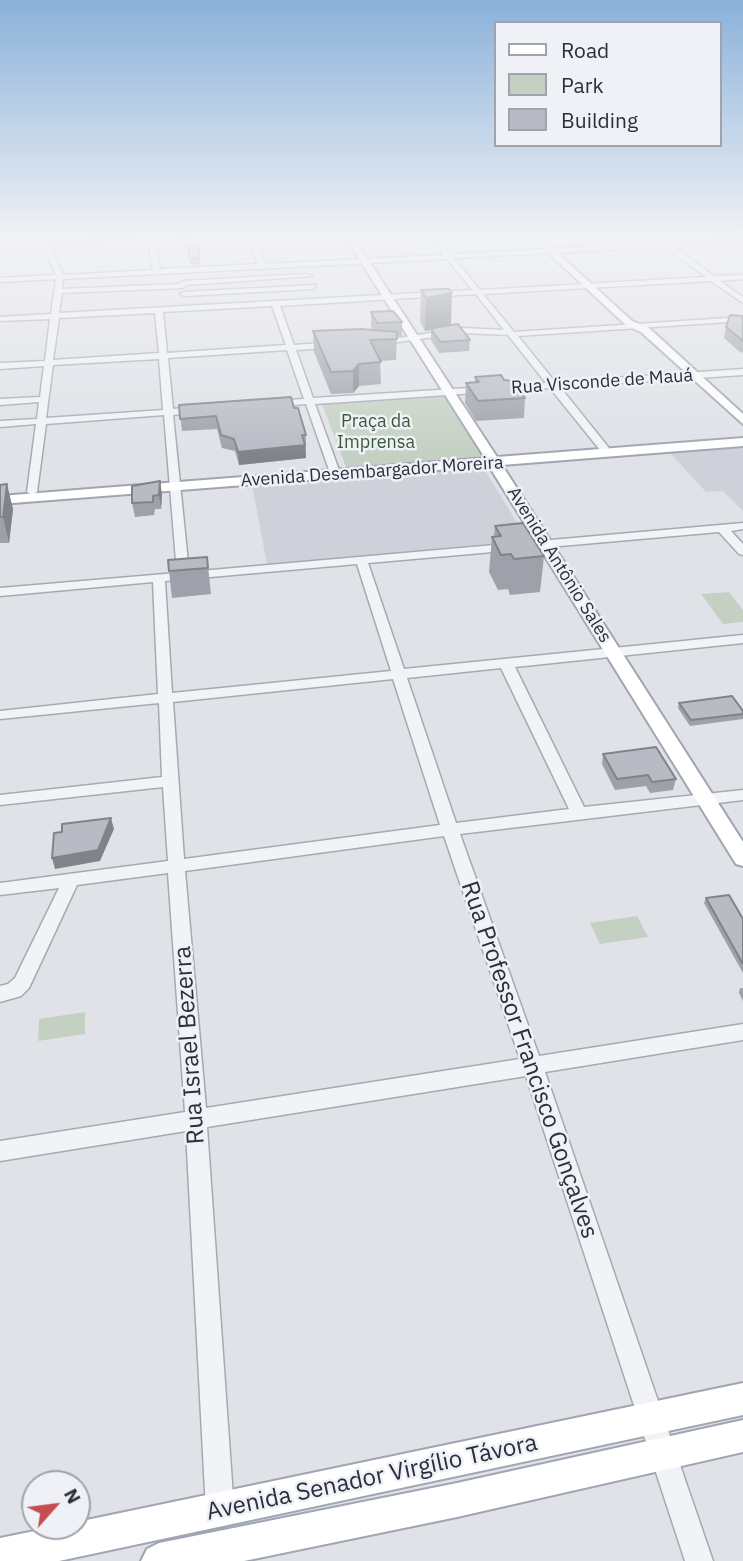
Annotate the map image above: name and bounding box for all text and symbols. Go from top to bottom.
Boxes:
legend [494,21,722,147]
text: Road [561,36,609,64]
text: Park [561,71,604,99]
text: Building [561,106,638,134]
street label: Rua Visconde de Mauá [510,365,694,399]
park label: Praça da Imprensa [337,411,415,453]
street label: Avenida Desembargador Moreira [240,452,504,492]
street label: Avenida Antônio Sales [502,483,616,647]
street label: Rua Professor Francisco Gonçalves [454,878,604,1242]
street label: Rua Israel Bezerra [169,945,211,1145]
street label: Avenida Senador Virgílio Távora [204,1429,540,1527]
north arrow [21,1470,91,1540]
text: N [59,1484,87,1508]

